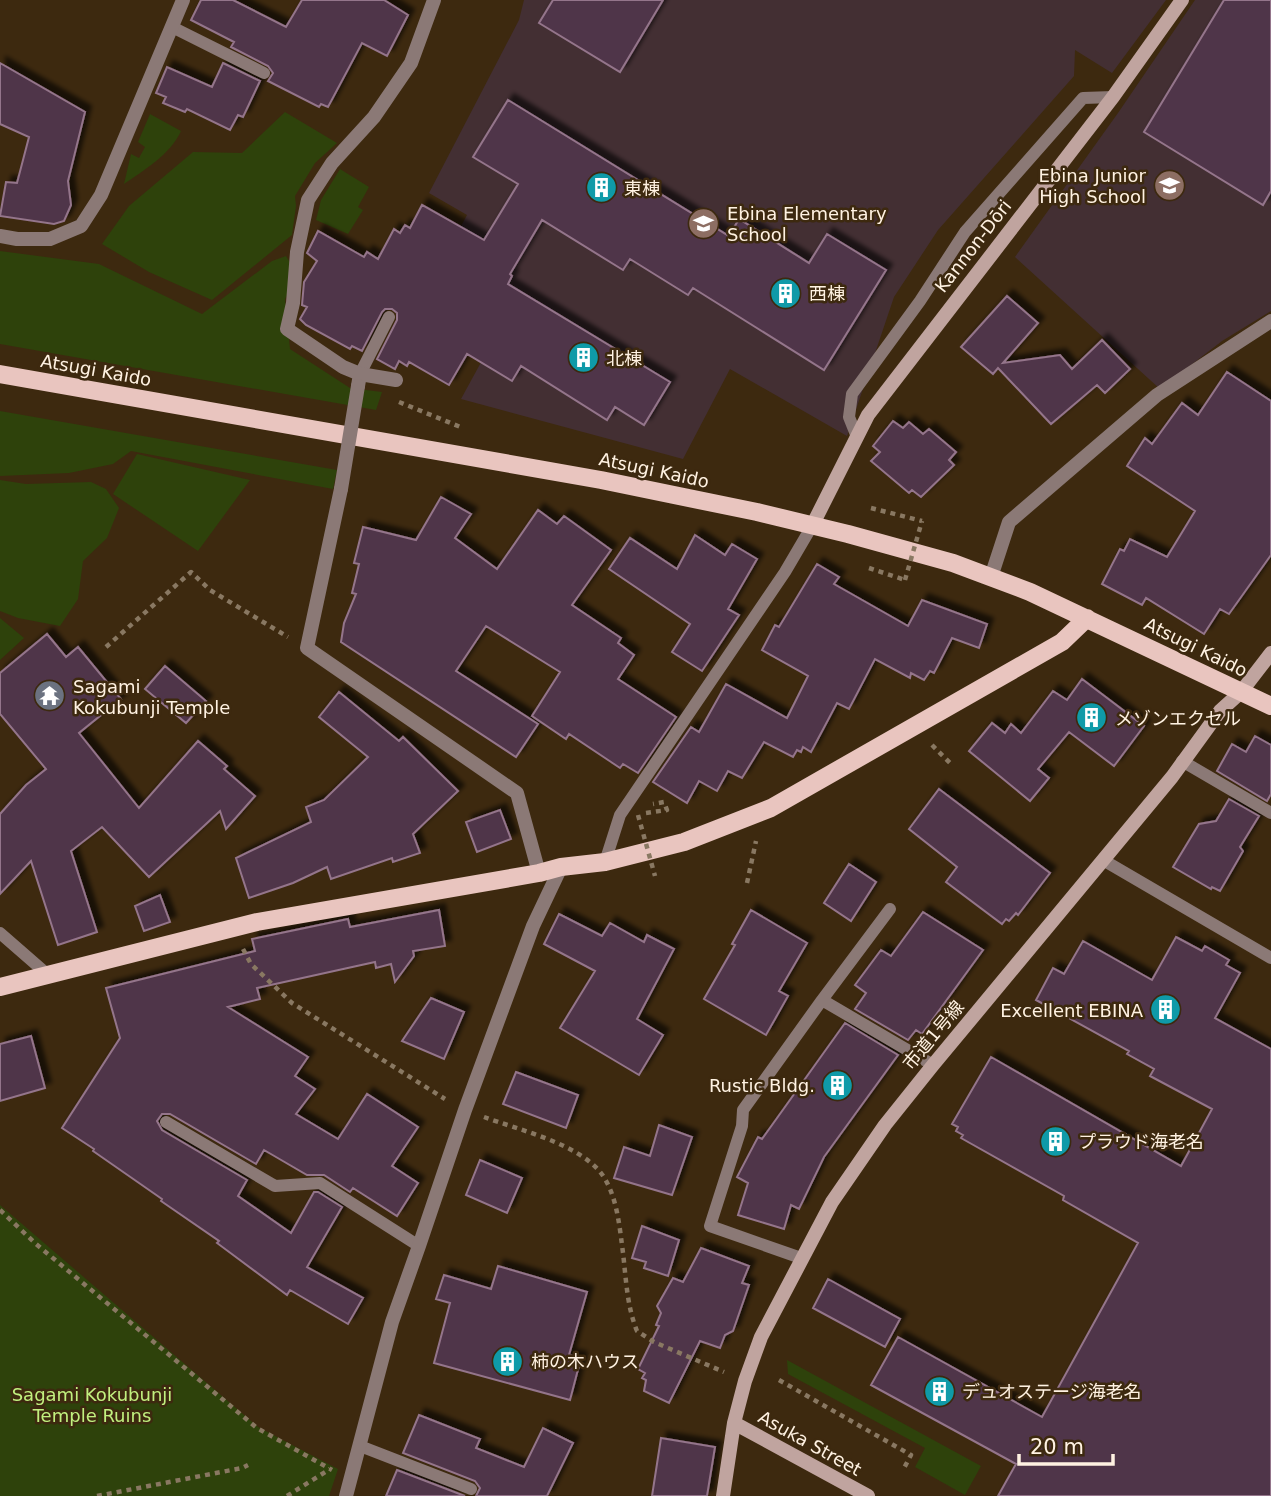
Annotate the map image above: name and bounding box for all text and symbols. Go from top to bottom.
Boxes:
place label: Ebina Junior High School [1039,165,1147,207]
school or university icon: Ebina Junior High School [1152,168,1186,202]
building icon: 東棟 [584,171,618,205]
place label: 東棟 [624,178,660,199]
street label: Kannon-Dōri [930,196,1016,296]
place label: Ebina Elementary School [727,203,887,245]
school or university icon: Ebina Elementary School [687,206,721,240]
building icon: 西棟 [769,276,803,310]
place label: 西棟 [809,283,845,304]
building icon: 北棟 [566,341,600,375]
place label: 北棟 [606,348,642,369]
street label: Atsugi Kaido [39,350,153,390]
street label: Atsugi Kaido [597,448,711,492]
street label: Atsugi Kaido [1141,613,1251,681]
place label: Sagami Kokubunji Temple [73,676,230,718]
temple icon: Sagami Kokubunji Temple [33,679,67,713]
building icon: メゾンエクセル [1075,701,1109,735]
place label: メゾンエクセル [1115,708,1241,729]
building icon: Excellent EBINA [1149,993,1183,1027]
street label: 市道1号線 [898,996,968,1074]
place label: Excellent EBINA [1000,1000,1144,1021]
building icon: Rustic Bldg. [821,1068,855,1102]
place label: Rustic Bldg. [709,1075,815,1096]
building icon: プラウド海老名 [1038,1124,1072,1158]
place label: プラウド海老名 [1078,1131,1204,1152]
building icon: 柿の木ハウス [491,1344,525,1378]
place label: 柿の木ハウス [531,1351,639,1372]
building icon: デュオステージ海老名 [922,1374,956,1408]
place label: デュオステージ海老名 [962,1381,1142,1402]
park label: Sagami Kokubunji Temple Ruins [12,1384,172,1426]
street label: Asuka Street [755,1406,865,1480]
scale bar [1019,1422,1114,1466]
text: 20 m [1030,1435,1084,1459]

